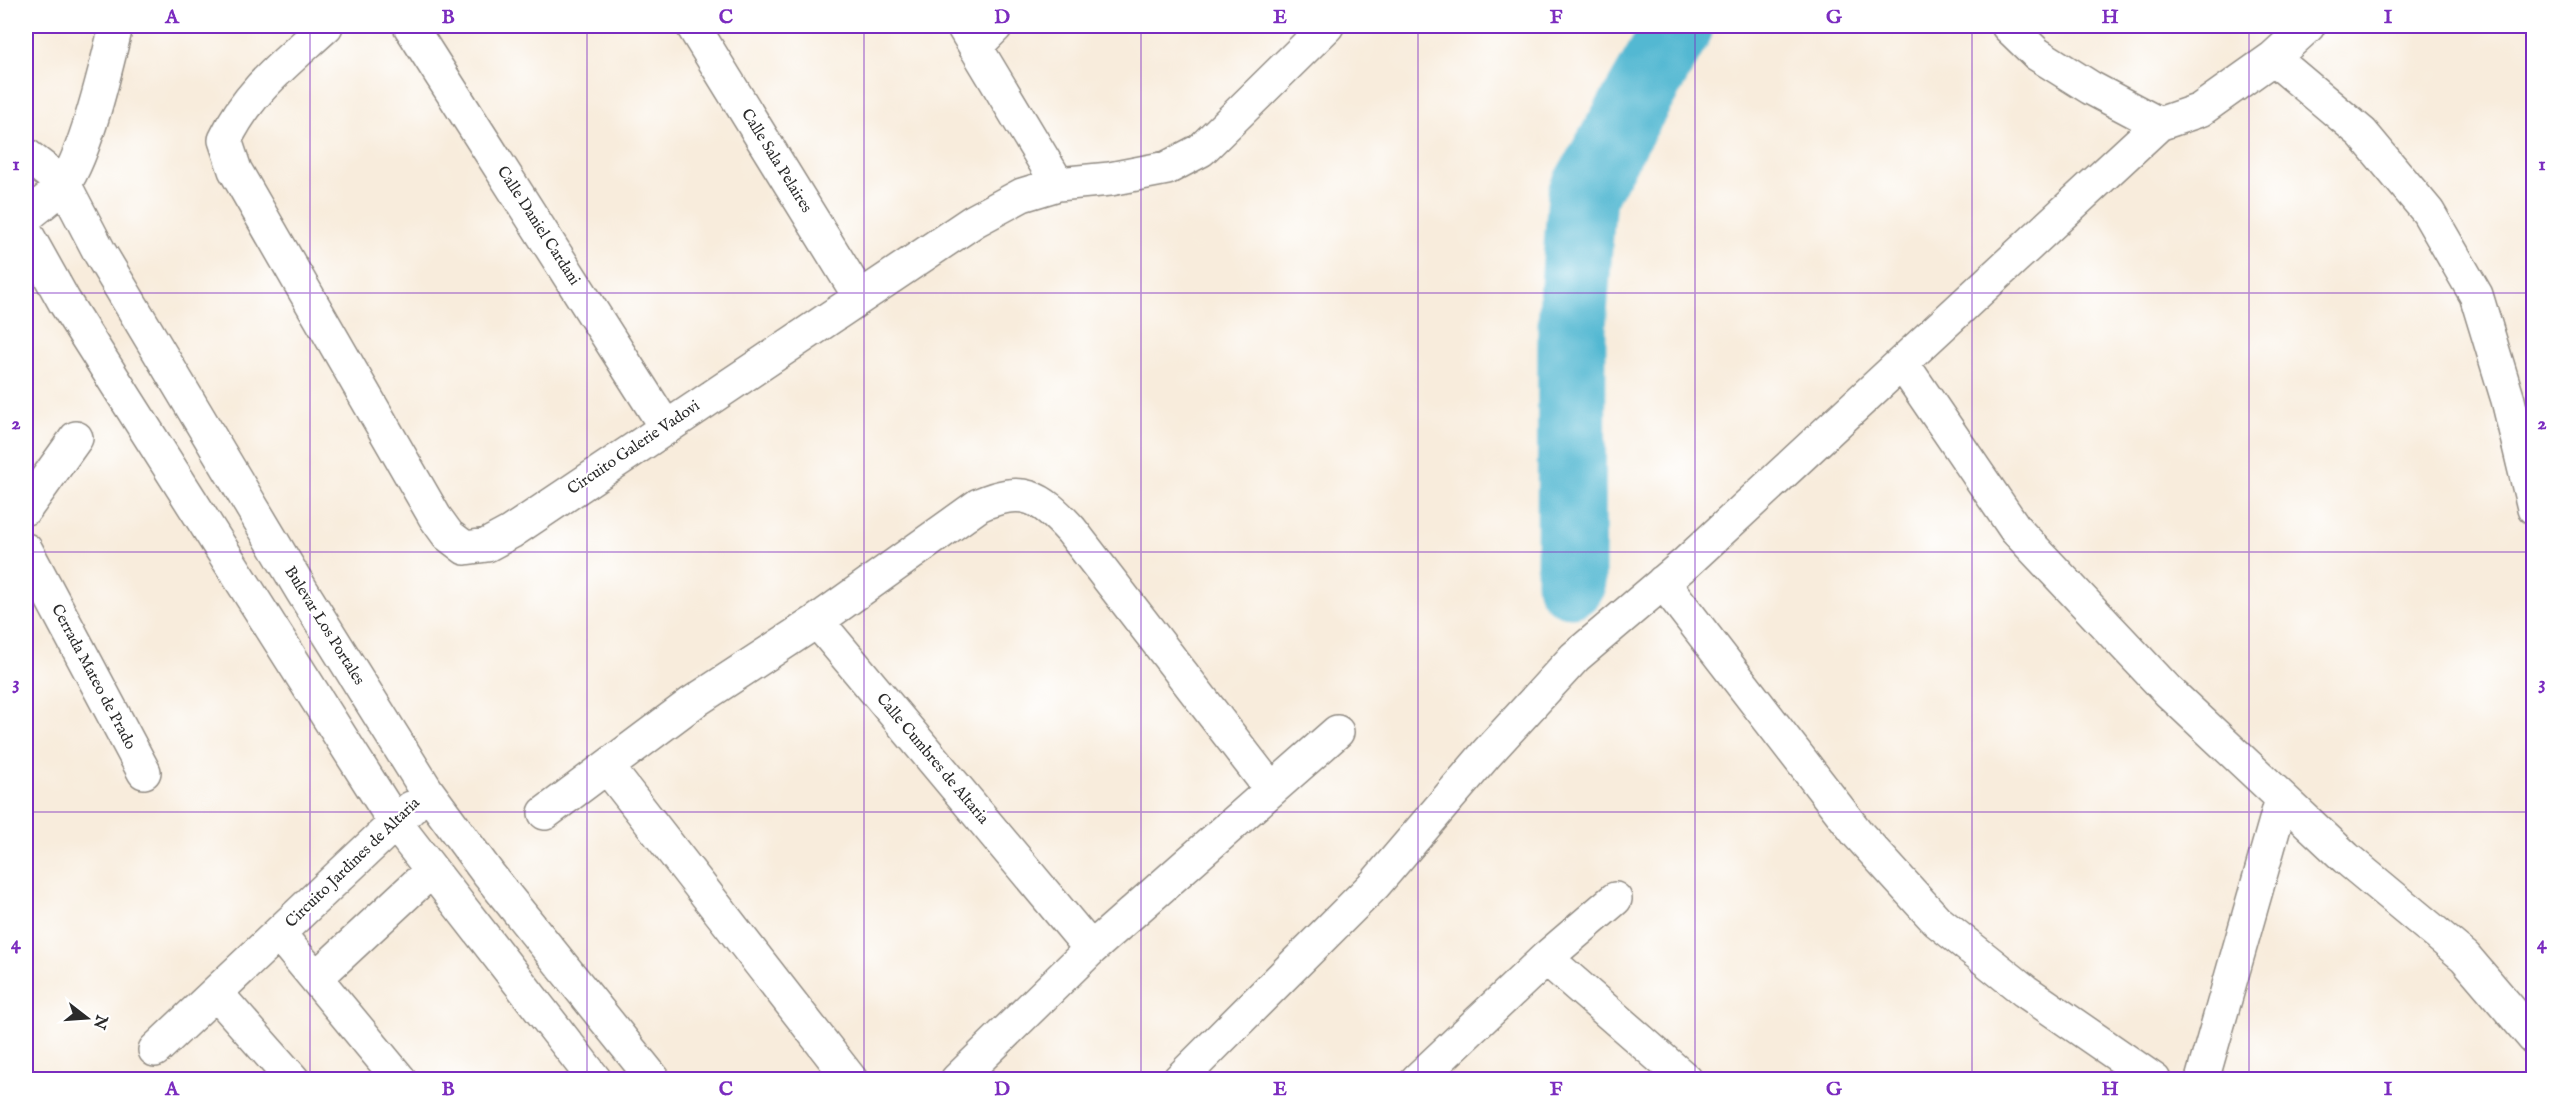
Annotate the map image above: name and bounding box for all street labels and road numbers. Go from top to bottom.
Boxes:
street label: Calle Sala Pelaires [736,105,816,217]
street label: Calle Daniel Cardani [492,163,584,289]
street label: Circuito Galerie Vadovi [564,396,704,500]
street label: Bulevar Los Portales [279,563,369,689]
street label: Cerrada Mateo de Prado [46,601,140,753]
street label: Calle Cumbres de Altaria [871,689,993,829]
street label: Circuito Jardines de Altaria [282,793,424,932]

